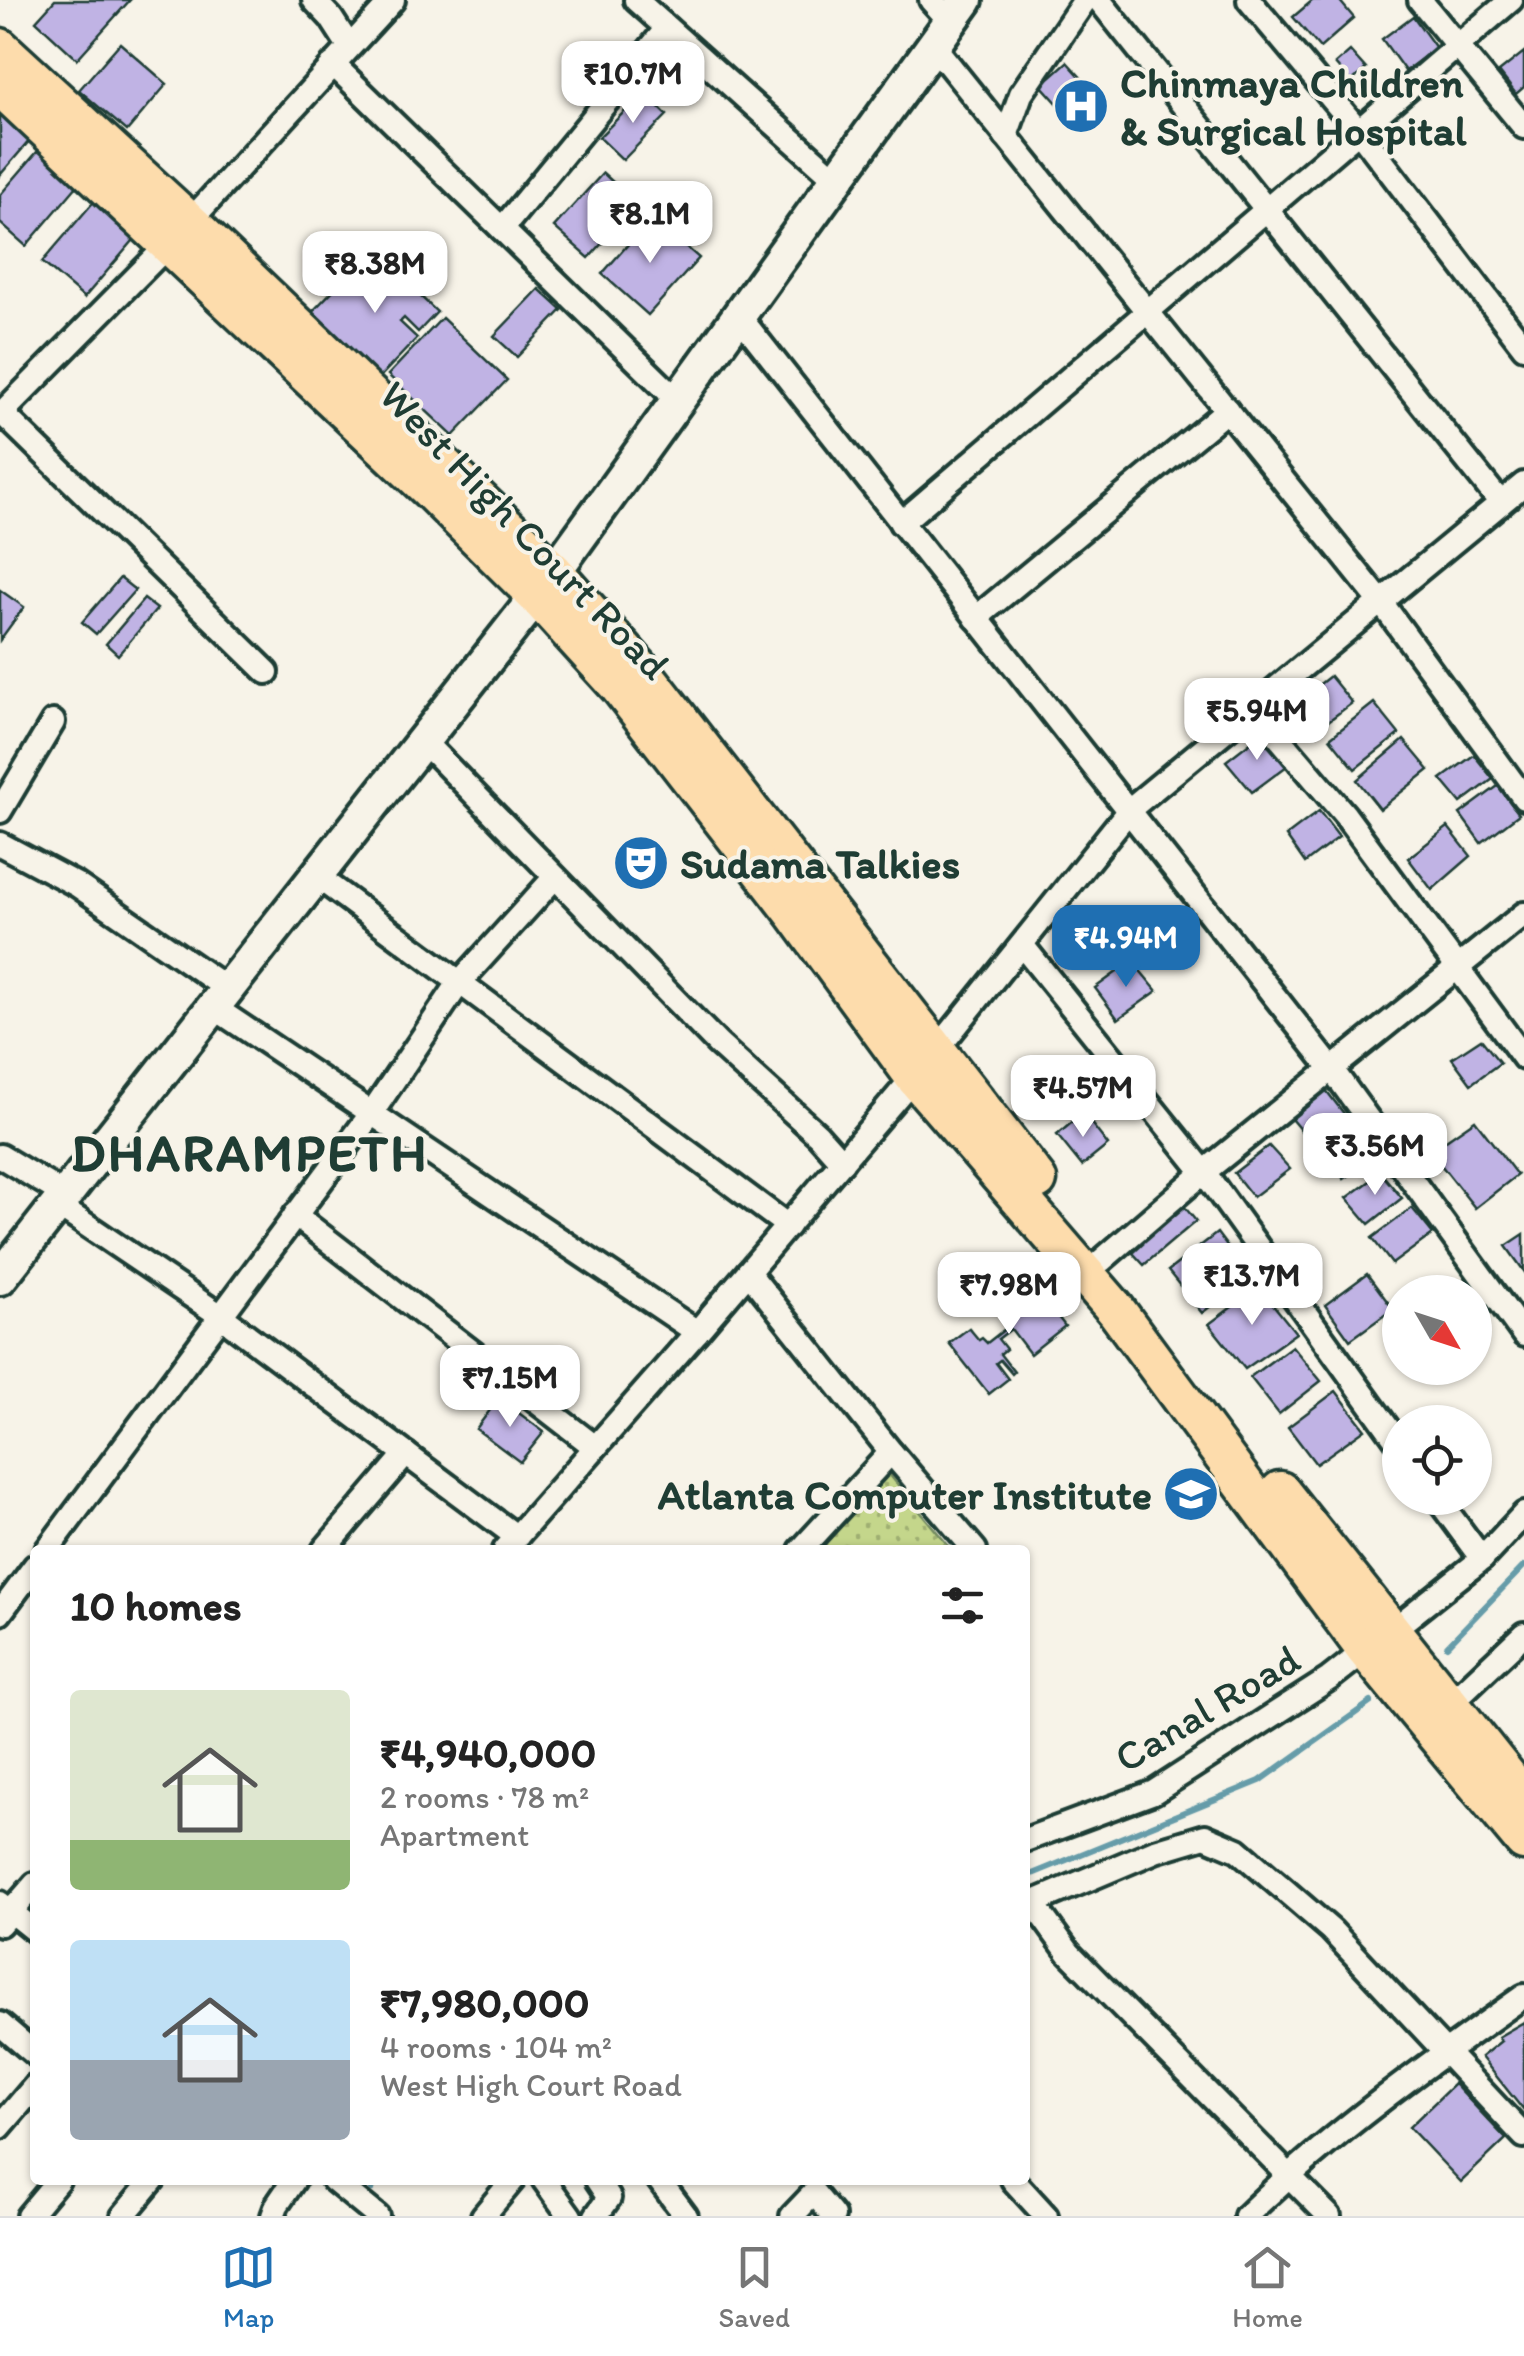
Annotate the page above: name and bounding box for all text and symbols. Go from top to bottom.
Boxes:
pin: ₹10.7M [552,41,714,126]
text: ₹10.7M [583,54,683,92]
place label: Chinmaya Children & Surgical Hospital [1120,57,1467,156]
hospital icon: Chinmaya Children & Surgical Hospital [1051,76,1111,136]
pin: ₹8.1M [580,181,720,266]
text: ₹8.1M [609,194,691,232]
pin: ₹8.38M [294,231,456,316]
text: ₹8.38M [324,244,426,282]
street label: West High Court Road [369,370,681,690]
pin: ₹5.94M [1176,678,1338,763]
text: ₹5.94M [1206,691,1308,729]
theatre icon: Sudama Talkies [611,833,671,893]
place label: Sudama Talkies [680,838,960,889]
pin: ₹4.94M [1045,905,1207,990]
text: ₹4.94M [1074,918,1178,956]
pin: ₹4.57M [1002,1055,1164,1140]
text: ₹4.57M [1033,1068,1133,1106]
pin: ₹3.56M [1294,1113,1456,1198]
district label: DHARAMPETH [71,1122,429,1184]
text: ₹3.56M [1325,1126,1425,1164]
pin: ₹13.7M [1171,1243,1333,1328]
pin: ₹7.98M [928,1252,1090,1337]
text: ₹13.7M [1204,1256,1300,1294]
text: ₹7.98M [960,1265,1058,1303]
north arrow [1382,1275,1492,1385]
map controls [1382,1275,1492,1515]
pin: ₹7.15M [429,1345,591,1430]
text: ₹7.15M [462,1358,558,1396]
button: locate [1382,1405,1492,1515]
school or university icon: Atlanta Computer Institute [1161,1464,1221,1524]
place label: Atlanta Computer Institute [658,1469,1152,1520]
icon: filters [935,1578,990,1633]
text: 10 homes [70,1580,242,1631]
street label: Canal Road [1105,1633,1309,1783]
text: ₹4,940,000 [380,1727,596,1778]
icon: home [150,1730,270,1850]
text: 2 rooms · 78 m² [380,1778,589,1816]
text: Apartment [380,1816,529,1854]
text: ₹7,980,000 [380,1977,590,2028]
icon: home [150,1980,270,2100]
text: 4 rooms · 104 m² [380,2028,612,2066]
text: West High Court Road [380,2066,682,2104]
tab: Map [221,2240,276,2334]
tab: Saved [718,2240,790,2334]
tab: Home [1232,2240,1303,2334]

